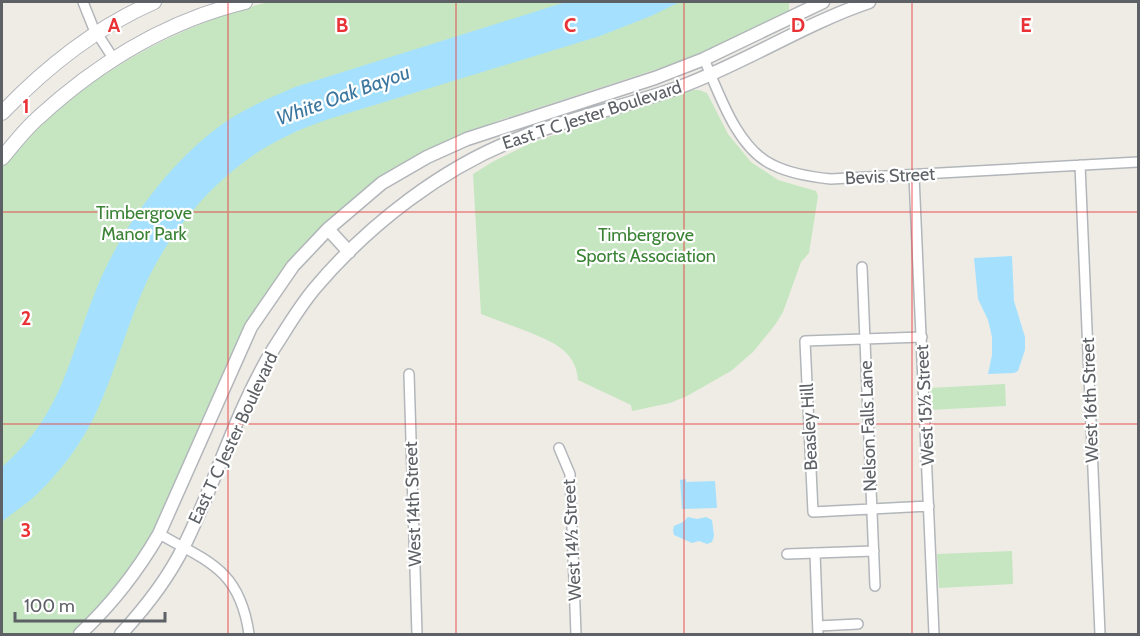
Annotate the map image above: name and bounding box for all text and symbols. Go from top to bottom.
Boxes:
text: A [108,13,121,37]
text: B [336,13,348,37]
text: C [564,13,576,37]
text: D [791,13,805,37]
text: E [1020,13,1032,37]
water label: White Oak Bayou [273,60,413,130]
street label: East T C Jester Boulevard [500,76,684,154]
text: 1 [22,94,30,118]
street label: Bevis Street [844,163,936,189]
park label: Timbergrove Manor Park [96,202,192,245]
park label: Timbergrove Sports Association [576,224,716,267]
text: 2 [21,306,31,330]
street label: West 16th Street [1077,337,1103,463]
street label: West 15½ Street [911,344,939,466]
street label: East T C Jester Boulevard [183,349,283,527]
street label: Nelson Falls Lane [855,360,881,492]
street label: Beasley Hill [796,382,822,471]
street label: West 14th Street [400,441,426,567]
street label: West 14½ Street [558,479,586,601]
text: 3 [21,518,31,542]
scale bar [15,585,165,623]
text: 100 m [24,595,75,617]

